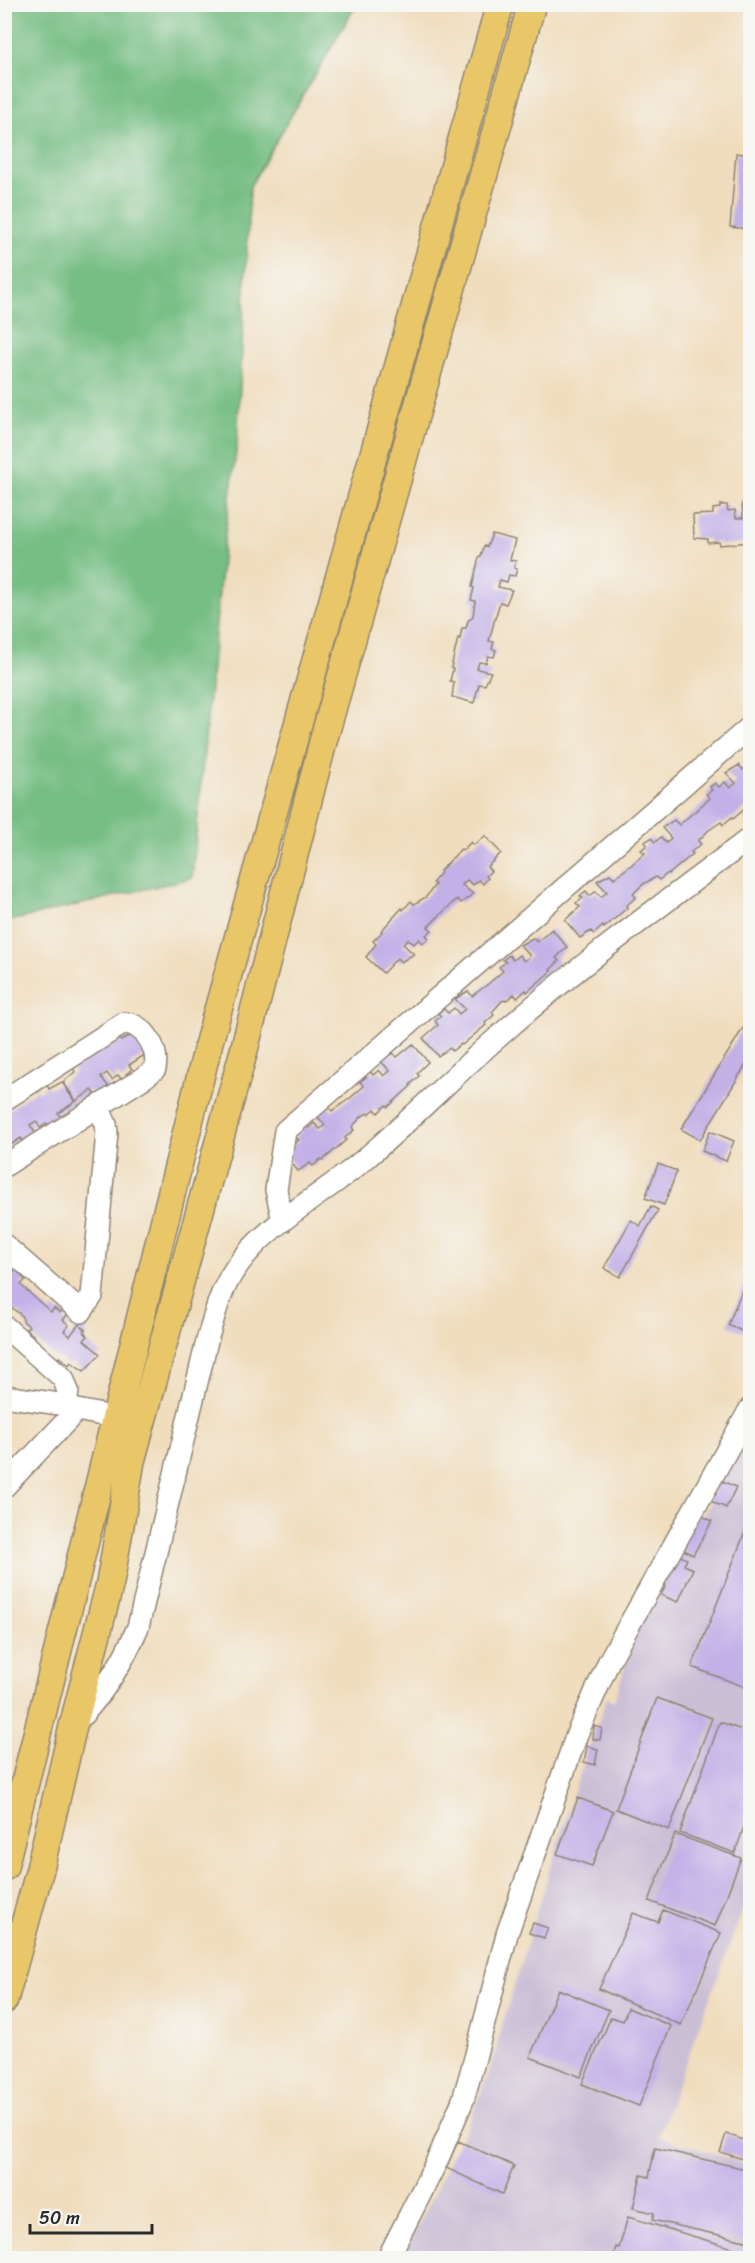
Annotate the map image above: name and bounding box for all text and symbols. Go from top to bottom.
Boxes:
scale bar [30,2197,152,2235]
text: 50 m [39,2202,80,2234]

